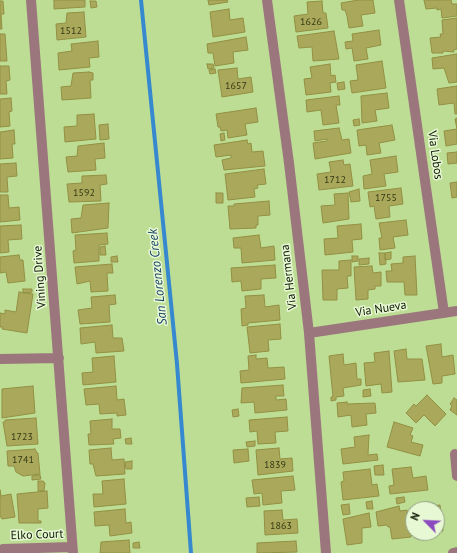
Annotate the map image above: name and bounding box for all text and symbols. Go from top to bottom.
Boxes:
house number: 1626 [300,16,322,28]
house number: 1512 [60,25,82,37]
house number: 1657 [225,80,247,92]
street label: Via Lobos [424,130,446,180]
house number: 1712 [324,174,346,186]
house number: 1592 [73,187,95,199]
house number: 1755 [375,192,397,204]
water label: San Lorenzo Creek [145,228,171,326]
street label: Via Hermana [278,244,300,310]
street label: Vining Drive [31,245,49,309]
street label: Via Nueva [355,298,407,320]
house number: 1723 [11,431,33,443]
house number: 1741 [12,454,34,466]
house number: 1839 [264,459,286,471]
north arrow [405,501,445,541]
text: N [407,510,423,523]
house number: 1863 [270,520,292,532]
street label: Elko Court [10,527,64,543]

